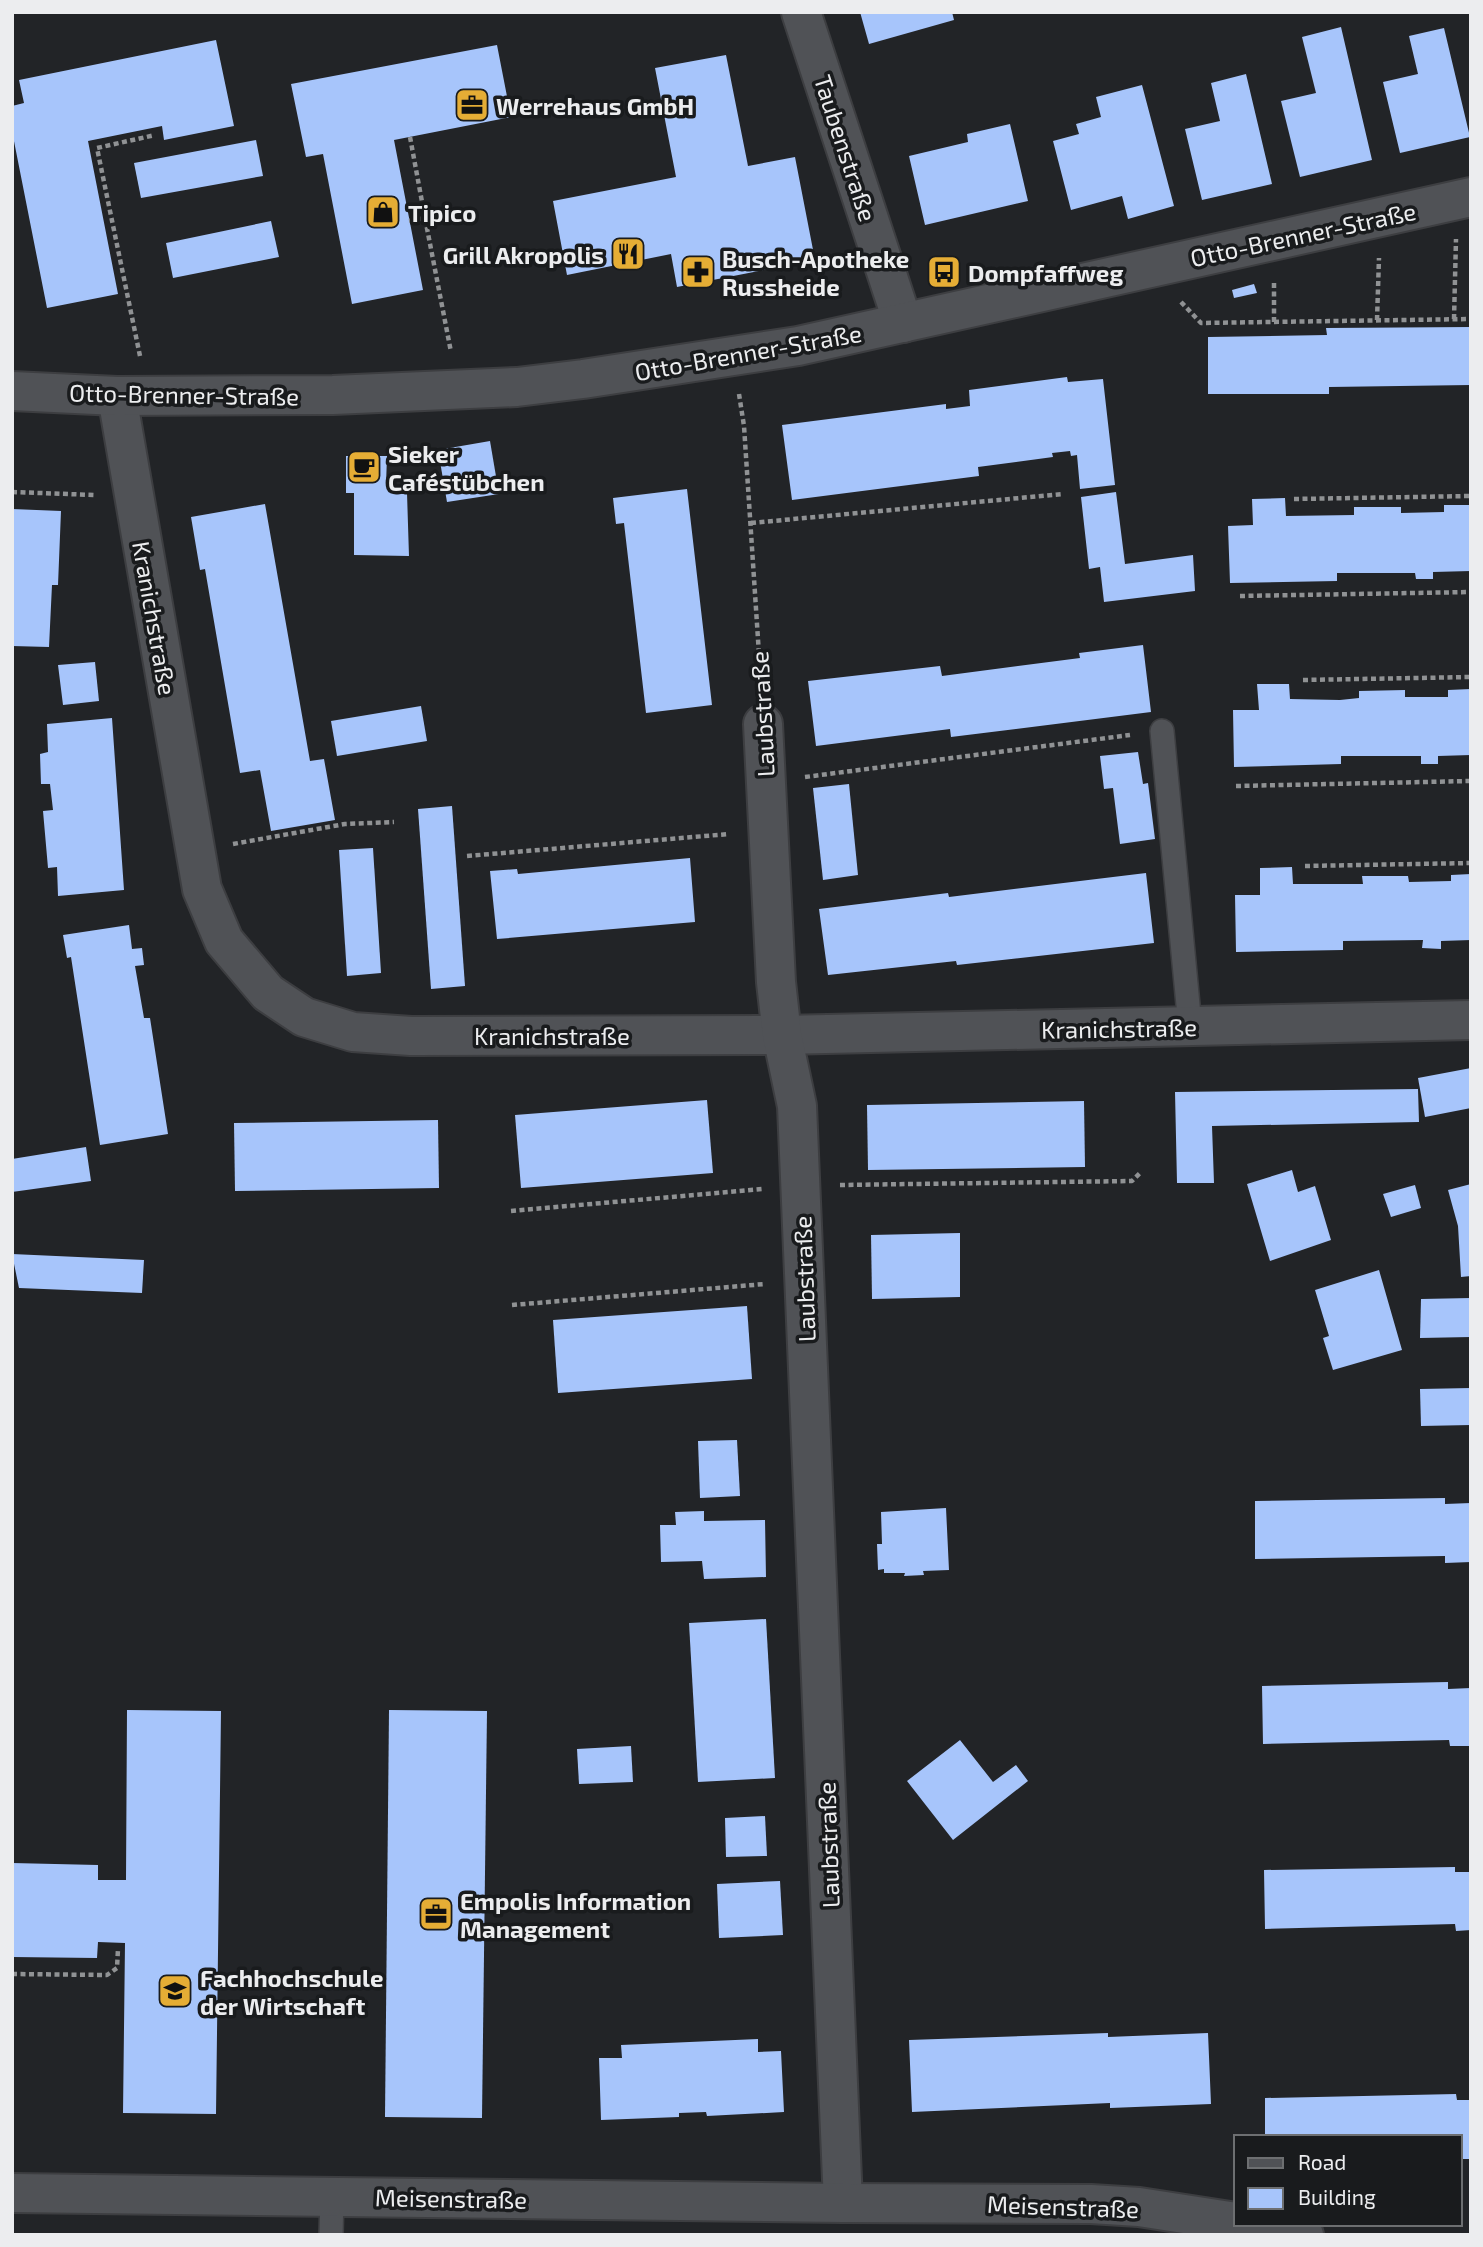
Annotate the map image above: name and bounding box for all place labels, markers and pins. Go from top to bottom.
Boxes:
office icon: Werrehaus GmbH [453,86,491,124]
place label: Werrehaus GmbH [496,91,694,120]
shop icon: Tipico [364,193,402,231]
place label: Tipico [408,198,476,227]
restaurant icon: Grill Akropolis [609,235,647,273]
place label: Grill Akropolis [443,240,604,269]
place label: Busch-Apotheke Russheide [722,244,909,301]
pharmacy icon: Busch-Apotheke Russheide [679,253,717,291]
bus stop icon: Dompfaffweg [925,253,963,291]
place label: Dompfaffweg [968,258,1123,287]
place label: Sieker Caféstübchen [388,439,545,496]
cafe icon: Sieker Caféstübchen [345,448,383,486]
place label: Empolis Information Management [460,1886,691,1943]
office icon: Empolis Information Management [417,1895,455,1933]
place label: Fachhochschule der Wirtschaft [200,1963,383,2020]
school or university icon: Fachhochschule der Wirtschaft [156,1972,194,2010]

